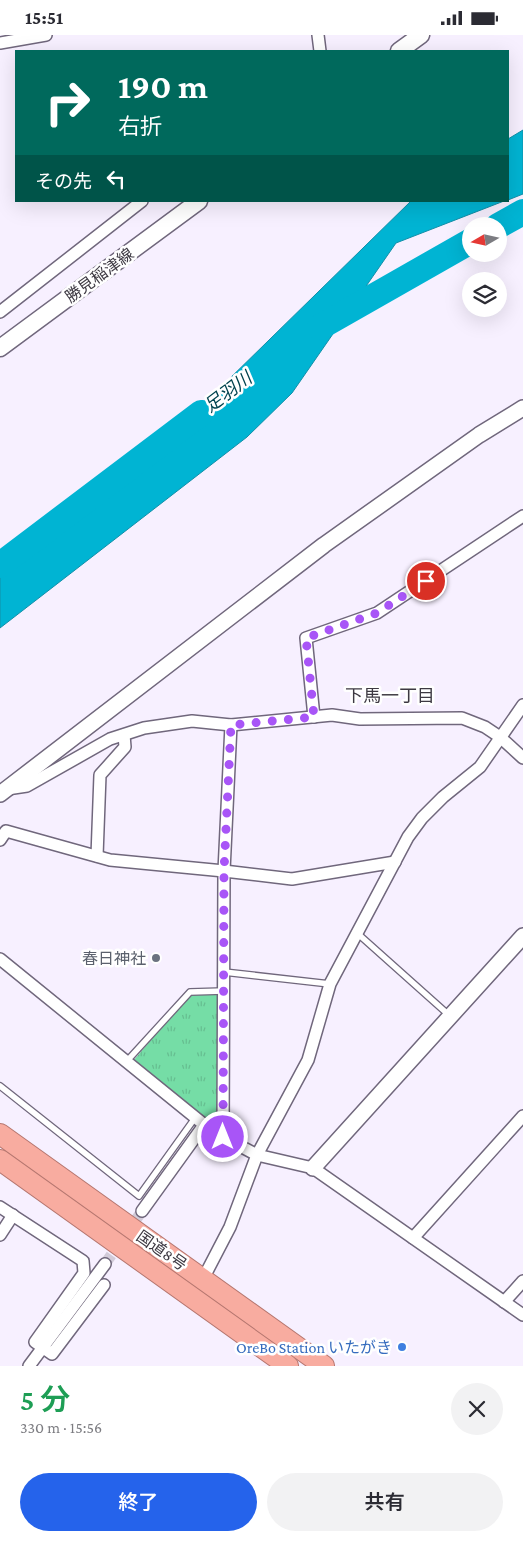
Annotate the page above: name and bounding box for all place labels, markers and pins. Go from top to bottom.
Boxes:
pin [405,560,447,602]
place label: 春日神社 [82,950,146,967]
marker: 春日神社 [150,952,162,964]
place label: OreBo Station いたがき [236,1339,392,1356]
marker: OreBo Station いたがき [396,1341,408,1353]

